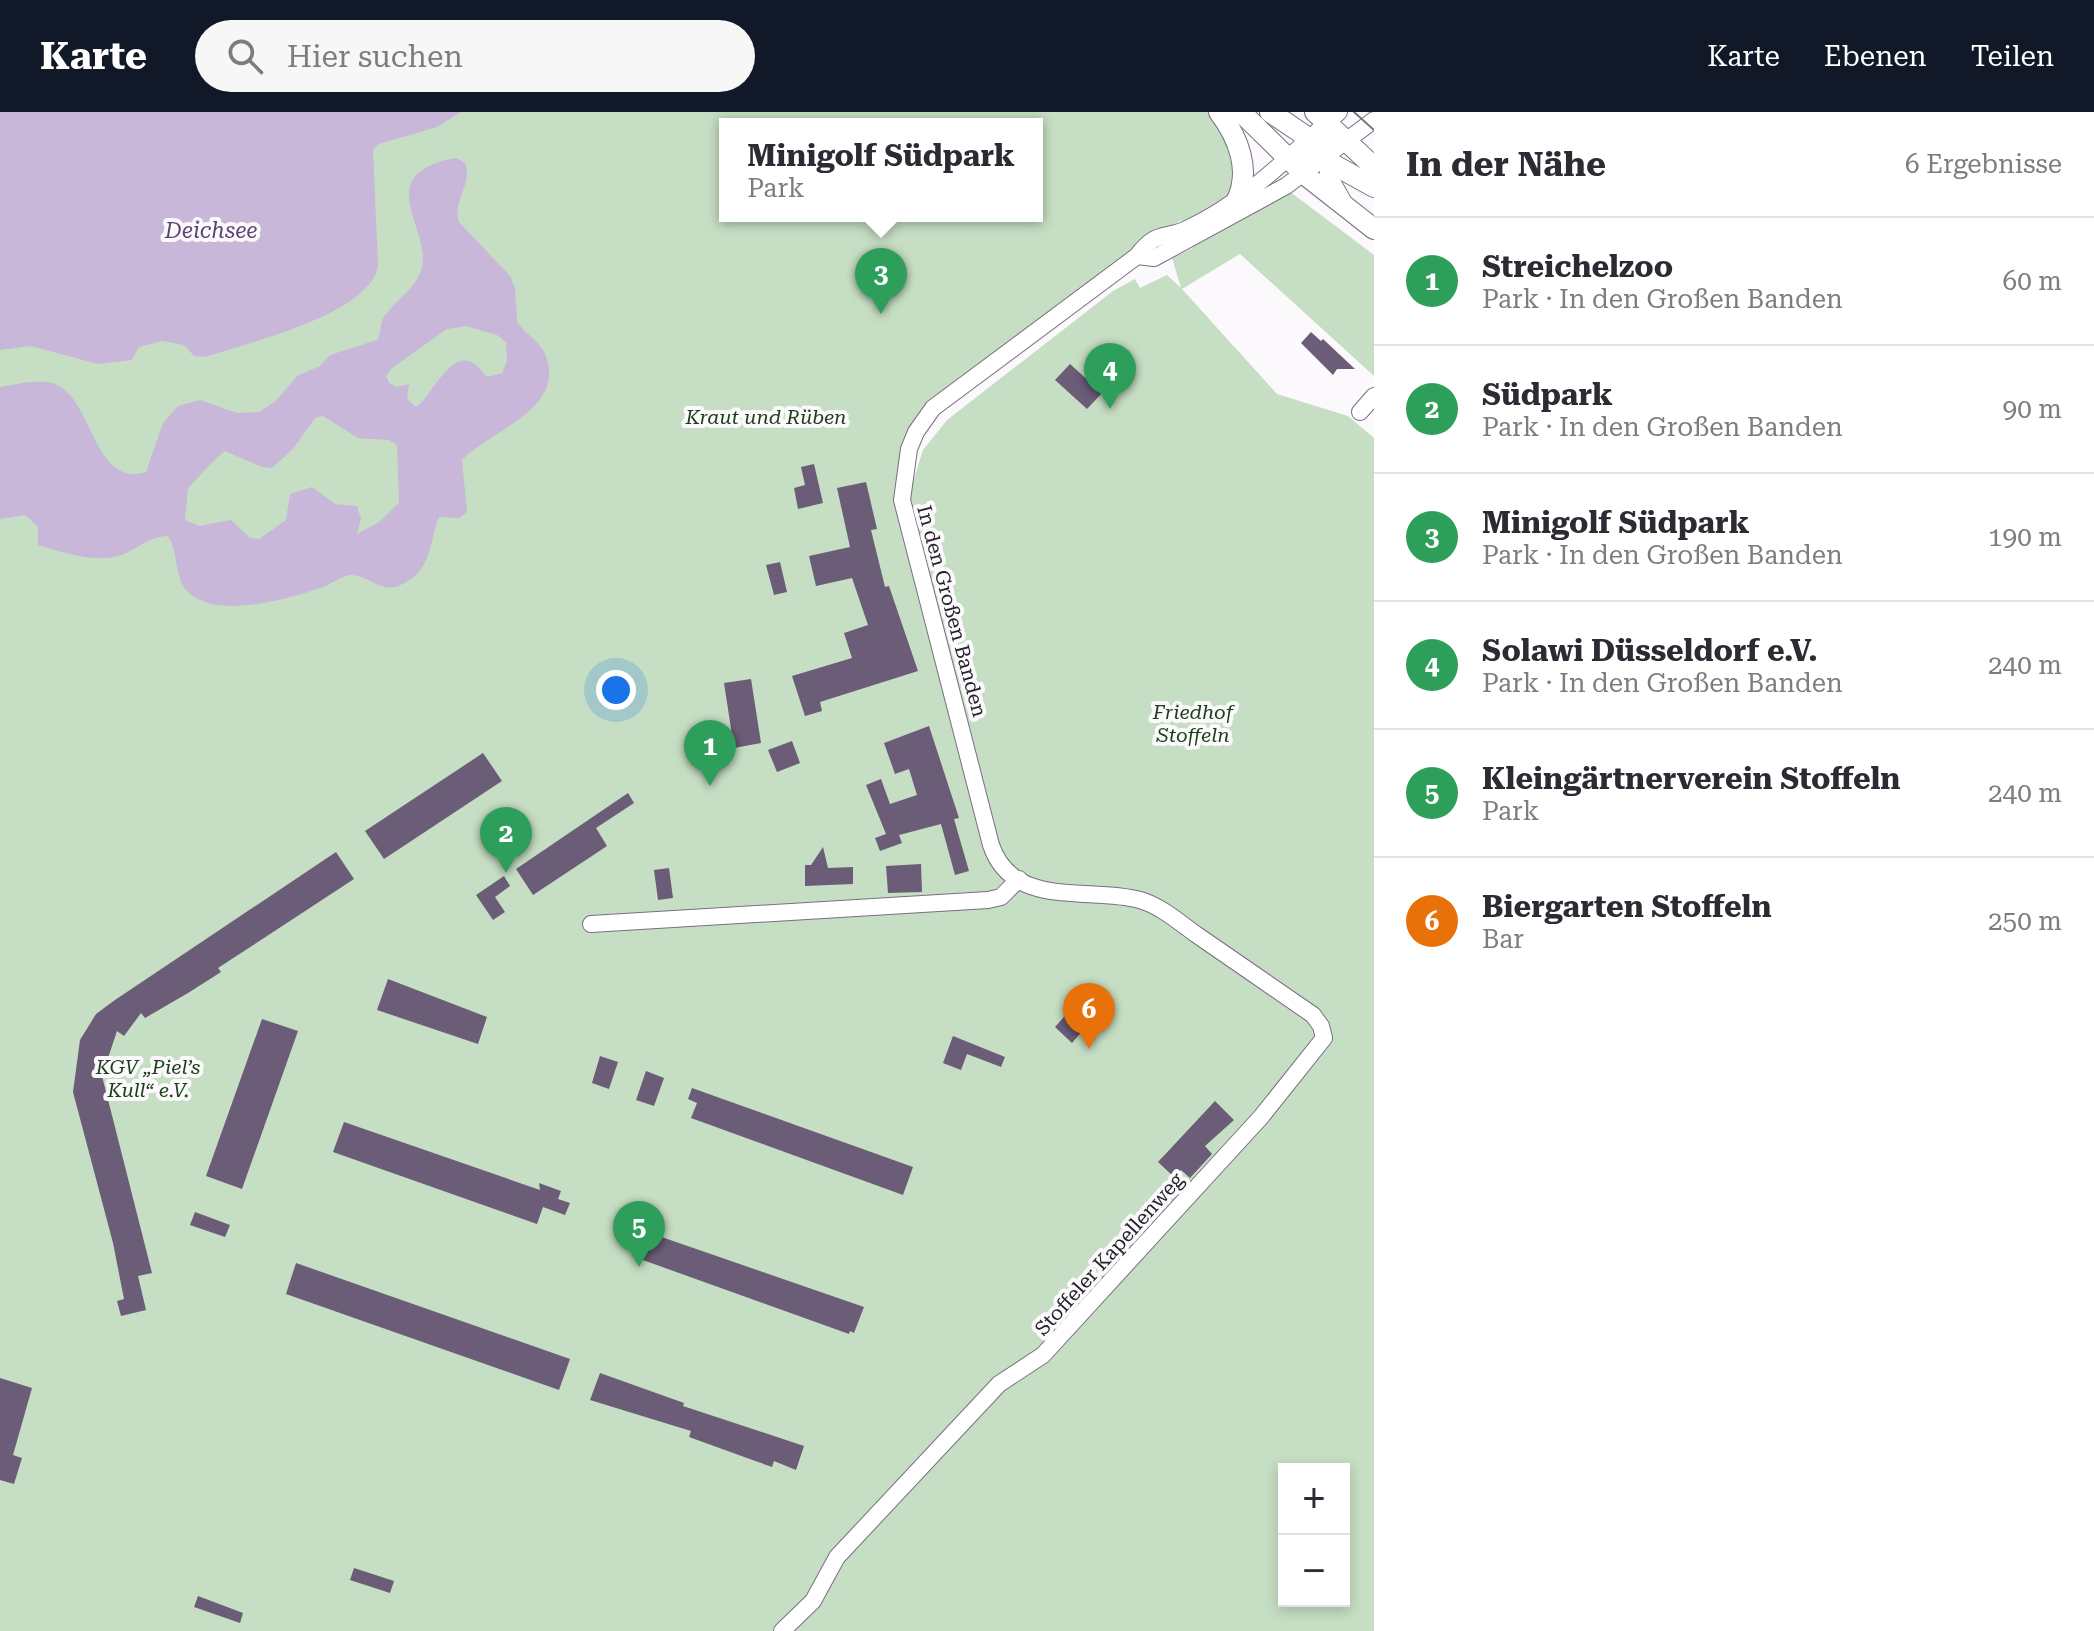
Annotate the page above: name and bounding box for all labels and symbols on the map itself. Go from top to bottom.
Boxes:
water label: Deichsee [164,218,257,243]
pin: 3 [855,248,907,314]
pin: 4 [1084,343,1136,409]
park label: Kraut und Rüben [685,405,846,429]
street label: In den Großen Banden [912,502,992,720]
your location [596,670,636,710]
park label: Friedhof Stoffeln [1152,700,1236,747]
pin: 1 [684,720,736,786]
pin: 2 [480,807,532,873]
pin: 6 [1063,983,1115,1049]
park label: KGV „Piel’s Kull“ e.V. [95,1055,200,1102]
street label: Stoffeler Kapellenweg [1030,1167,1189,1340]
pin: 5 [613,1201,665,1267]

